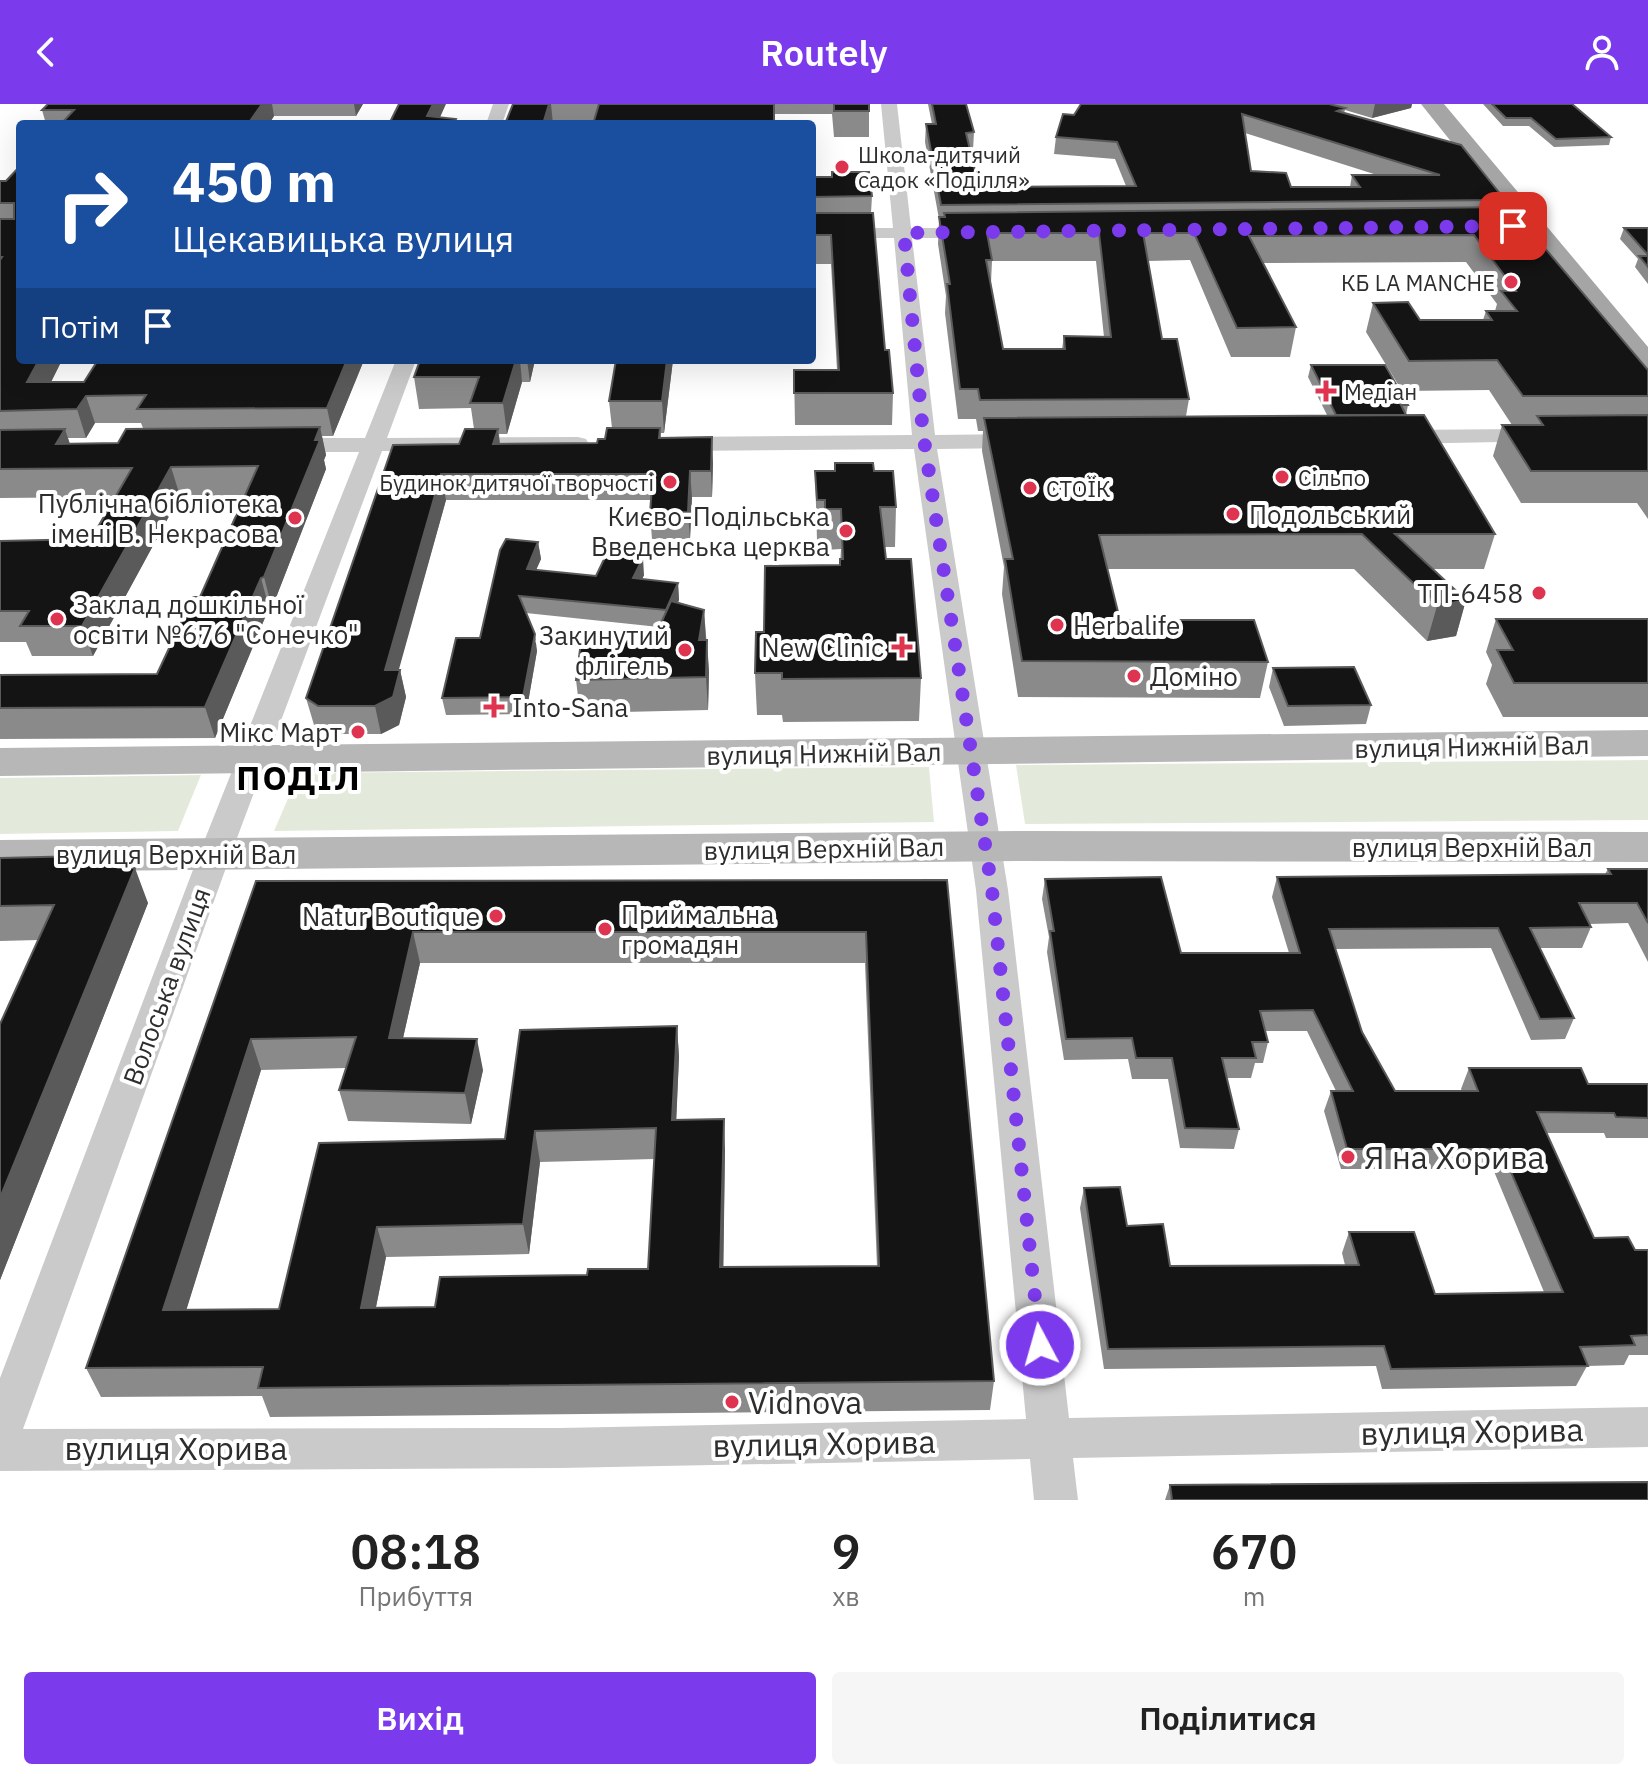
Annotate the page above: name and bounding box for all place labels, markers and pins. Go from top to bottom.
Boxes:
place label: Школа-дитячий садок «Поділля» [858,140,1029,194]
marker: Школа-дитячий садок «Поділля» [833,158,851,176]
pin [1479,192,1547,260]
place label: КБ LA MANCHE [1341,268,1495,297]
marker: КБ LA MANCHE [1502,273,1520,291]
place label: Медіан [1344,377,1417,406]
marker: Медіан [1315,380,1337,402]
place label: Сільпо [1298,463,1366,492]
place label: Будинок дитячої творчості [379,468,654,497]
marker: Сільпо [1273,468,1291,486]
marker: Будинок дитячої творчості [661,473,679,491]
place label: СТОЇК [1046,474,1111,503]
marker: СТОЇК [1021,479,1039,497]
place label: Публічна бібліотека імені В. Некрасова [38,486,279,550]
place label: Подольський [1249,497,1411,531]
place label: Києво-Подільська Введенська церква [591,499,830,563]
marker: Подольський [1224,505,1242,523]
marker: Публічна бібліотека імені В. Некрасова [286,509,304,527]
marker: Києво-Подільська Введенська церква [837,522,855,540]
place label: ТП-6458 [1417,576,1523,610]
marker: ТП-6458 [1530,584,1548,602]
place label: Заклад дошкільної освіти №676 "Сонечко" [73,587,359,651]
place label: Herbalife [1073,608,1180,642]
marker: Заклад дошкільної освіти №676 "Сонечко" [48,610,66,628]
marker: Herbalife [1048,616,1066,634]
place label: Закинутий флігель [539,618,669,682]
place label: New Clinic [761,630,884,664]
marker: New Clinic [891,636,913,658]
marker: Закинутий флігель [676,641,694,659]
place label: Доміно [1150,659,1238,693]
marker: Доміно [1125,667,1143,685]
place label: Into-Sana [512,690,629,724]
marker: Into-Sana [483,696,505,718]
place label: Мікс Март [219,715,342,749]
marker: Мікс Март [349,723,367,741]
place label: Приймальна громадян [621,897,774,961]
place label: Natur Boutique [302,899,480,933]
marker: Natur Boutique [487,907,505,925]
marker: Приймальна громадян [596,920,614,938]
place label: Я на Хорива [1364,1136,1545,1178]
marker: Я на Хорива [1339,1148,1357,1166]
place label: Vidnova [748,1381,862,1423]
marker: Vidnova [723,1393,741,1411]

